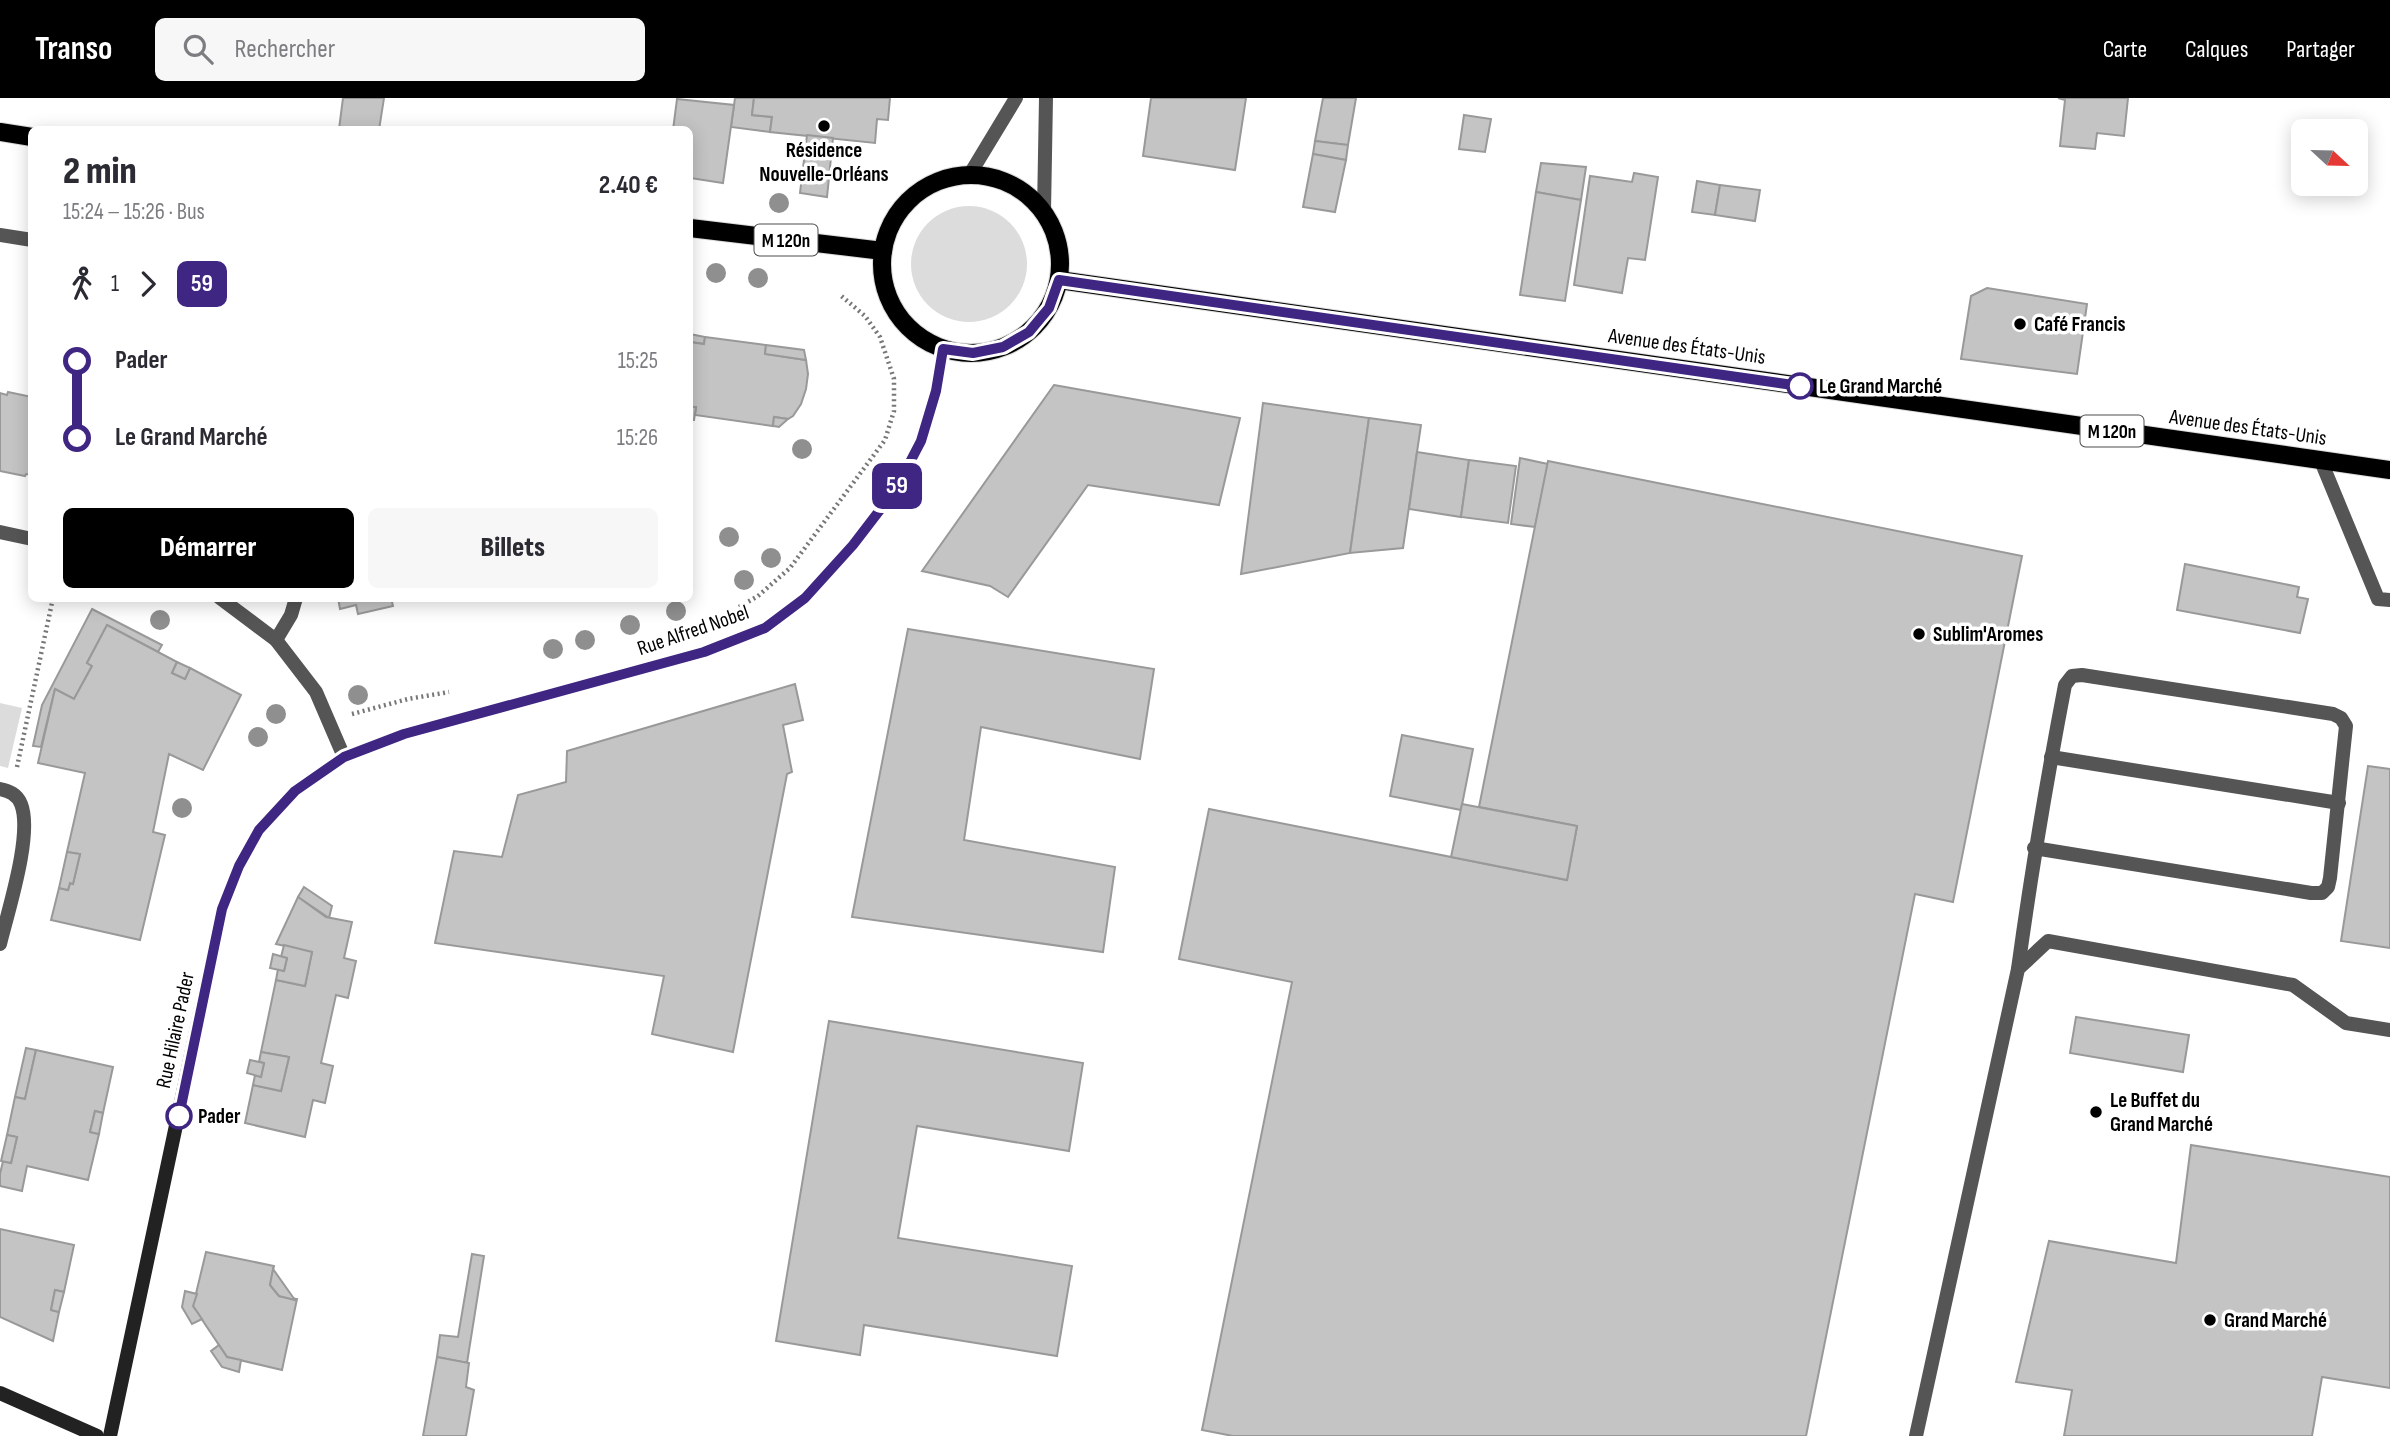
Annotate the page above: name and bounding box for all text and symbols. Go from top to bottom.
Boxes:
search box [155,18,645,81]
text: Transo [35,29,113,69]
icon: search [179,30,217,68]
text: Rechercher [235,34,335,65]
text: Carte [2103,35,2147,64]
text: Calques [2185,35,2248,64]
text: Partager [2286,35,2355,64]
marker: Résidence Nouvelle-Orléans [816,118,832,134]
north arrow [2291,119,2368,196]
map controls [2291,119,2368,196]
place label: Résidence Nouvelle-Orléans [759,138,889,187]
text: 2 min [63,149,137,194]
text: 2.40 € [599,170,658,201]
text: 15:24 – 15:26 · Bus [63,198,205,226]
road number: M 120n [754,224,818,256]
icon: walk [63,265,101,303]
icon: forward [129,265,167,303]
text: 59 [191,269,213,298]
text: 1 [111,270,119,298]
place label: Café Francis [2034,312,2125,337]
marker: Café Francis [2012,316,2028,332]
street label: Avenue des États-Unis [1606,323,1767,370]
text: Pader [115,345,168,376]
text: 15:25 [618,347,658,375]
marker: Le Grand Marché [1787,373,1813,399]
place label: Le Grand Marché [1819,374,1942,399]
street label: Avenue des États-Unis [2167,404,2328,451]
road number: M 120n [2080,416,2144,446]
text: Le Grand Marché [115,422,268,453]
text: 15:26 [617,424,658,452]
line badge: 59 [866,463,928,509]
text: 59 [886,471,908,500]
button: Démarrer [63,508,354,588]
button: Billets [368,508,658,588]
street label: Rue Alfred Nobel [634,600,752,661]
place label: Sublim'Aromes [1933,622,2043,647]
marker: Sublim'Aromes [1911,626,1927,642]
street label: Rue Hilaire Pader [151,970,200,1090]
place label: Le Buffet du Grand Marché [2110,1088,2213,1137]
marker: Pader [166,1103,192,1129]
place label: Pader [198,1104,241,1129]
marker: Le Buffet du Grand Marché [2088,1104,2104,1120]
place label: Grand Marché [2224,1308,2327,1333]
marker: Grand Marché [2202,1312,2218,1328]

